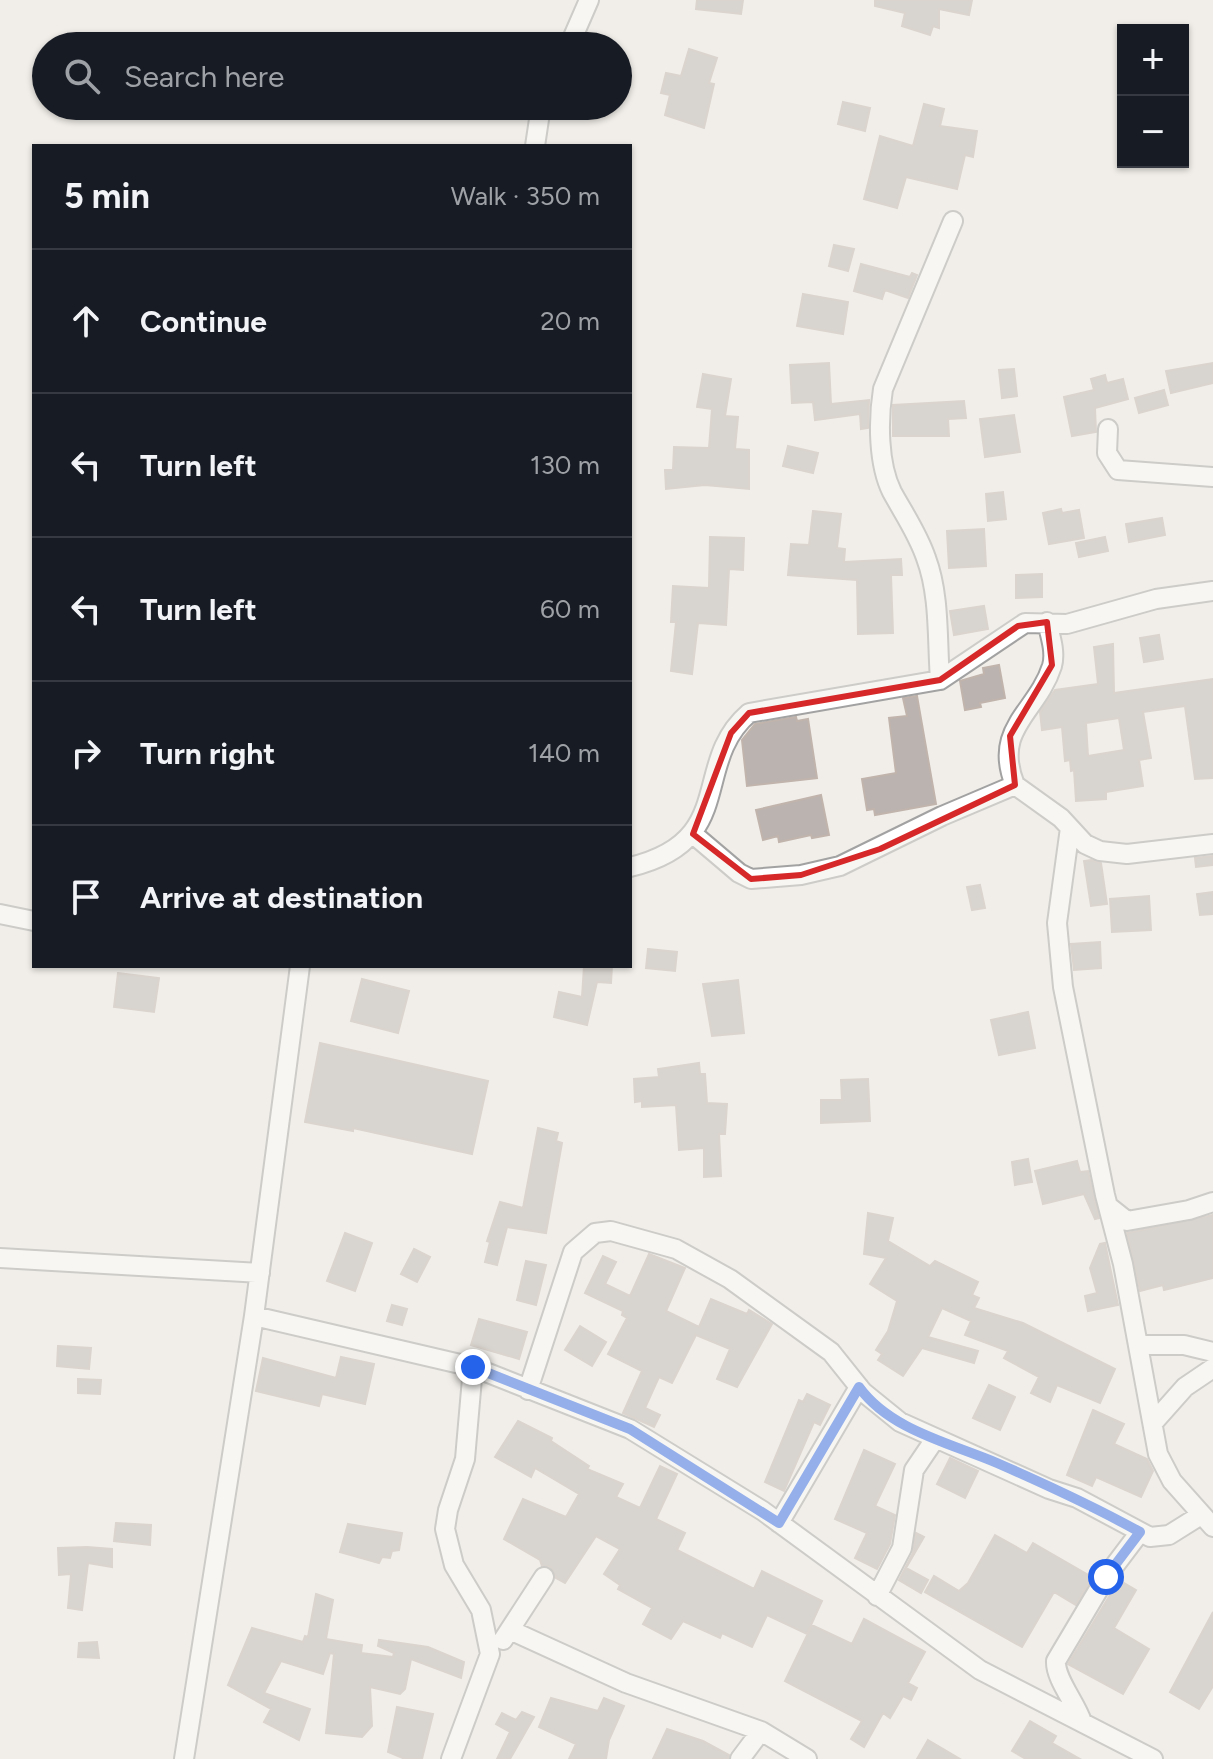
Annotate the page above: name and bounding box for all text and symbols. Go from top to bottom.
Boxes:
map controls [1117,24,1189,168]
button: + [1117,24,1189,96]
search box [32,32,632,120]
icon: search [60,54,104,98]
text: Search here [124,58,284,95]
button: − [1117,96,1189,168]
text: 5 min [64,176,150,217]
text: Walk · 350 m [451,180,600,212]
icon: ahead [64,299,108,343]
text: Continue [140,303,267,340]
text: 20 m [540,305,600,337]
icon: left [64,443,108,487]
text: Turn left [140,447,257,484]
text: 130 m [530,449,600,481]
icon: left [64,587,108,631]
text: Turn left [140,591,257,628]
text: 60 m [540,593,600,625]
icon: right [64,731,108,775]
text: Turn right [140,735,275,772]
text: 140 m [528,737,600,769]
icon: arrive [64,875,108,919]
text: Arrive at destination [140,879,423,916]
route end [455,1349,491,1385]
route start [1088,1559,1124,1595]

